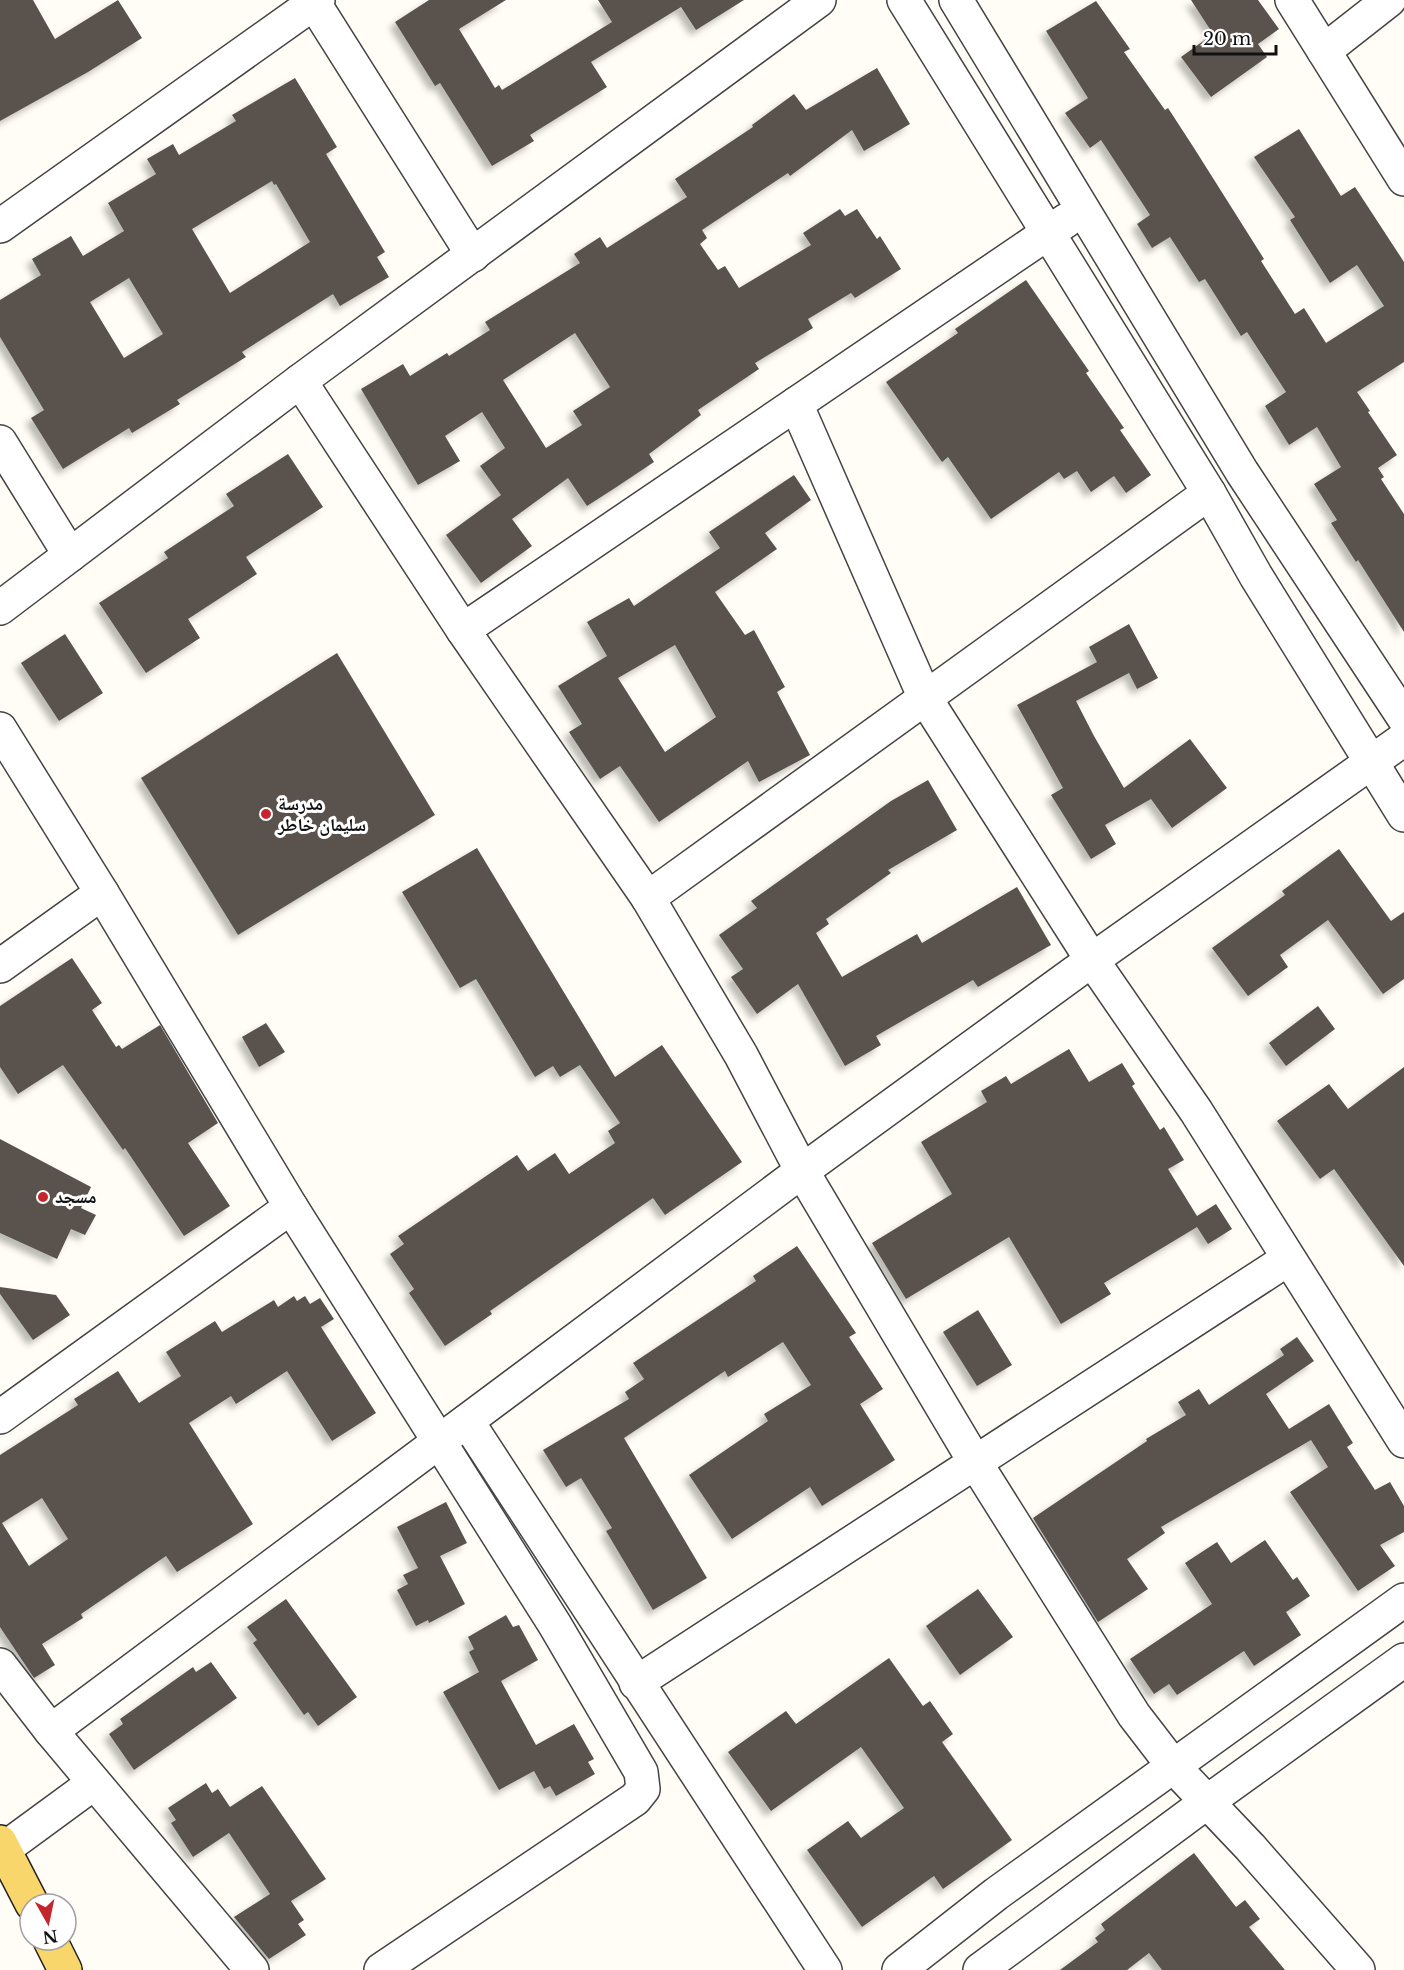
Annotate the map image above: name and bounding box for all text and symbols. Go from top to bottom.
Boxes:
scale bar [1194,18,1276,56]
text: 20 m [1203,28,1251,50]
place label: مدرسة سليمان خاطر [277,793,366,836]
marker: مدرسة سليمان خاطر [259,807,273,821]
place label: مسجد [55,1186,97,1208]
marker: مسجد [36,1190,50,1204]
north arrow [18,1892,78,1952]
text: N [41,1926,59,1948]

